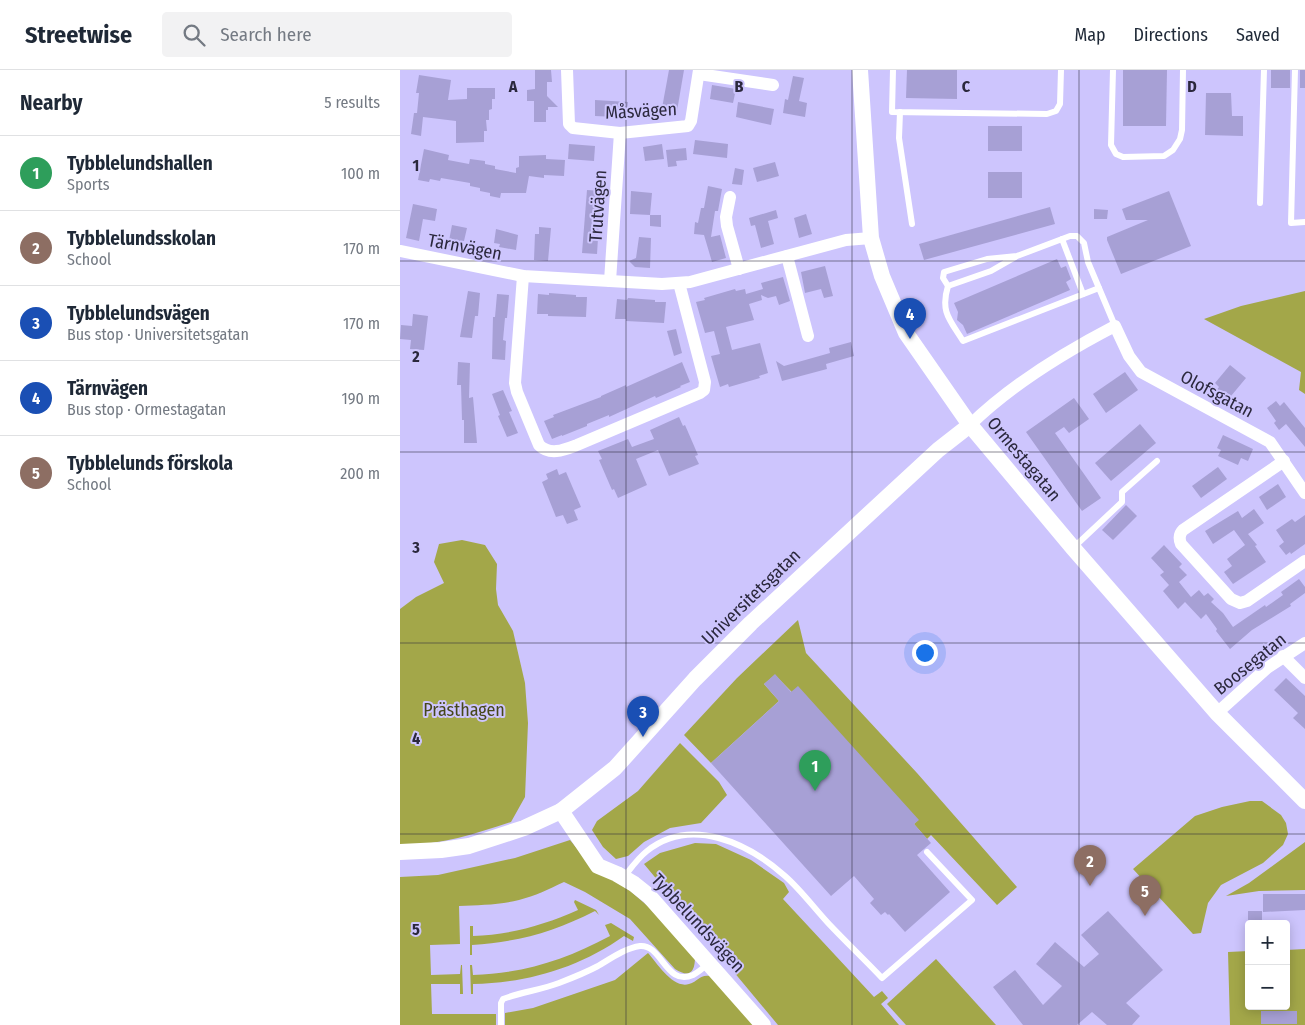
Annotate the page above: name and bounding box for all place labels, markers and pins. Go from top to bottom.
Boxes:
pin: 4 [894,298,926,339]
pin: 3 [627,696,659,737]
pin: 1 [799,750,831,791]
pin: 2 [1074,845,1106,886]
pin: 5 [1129,875,1161,916]

